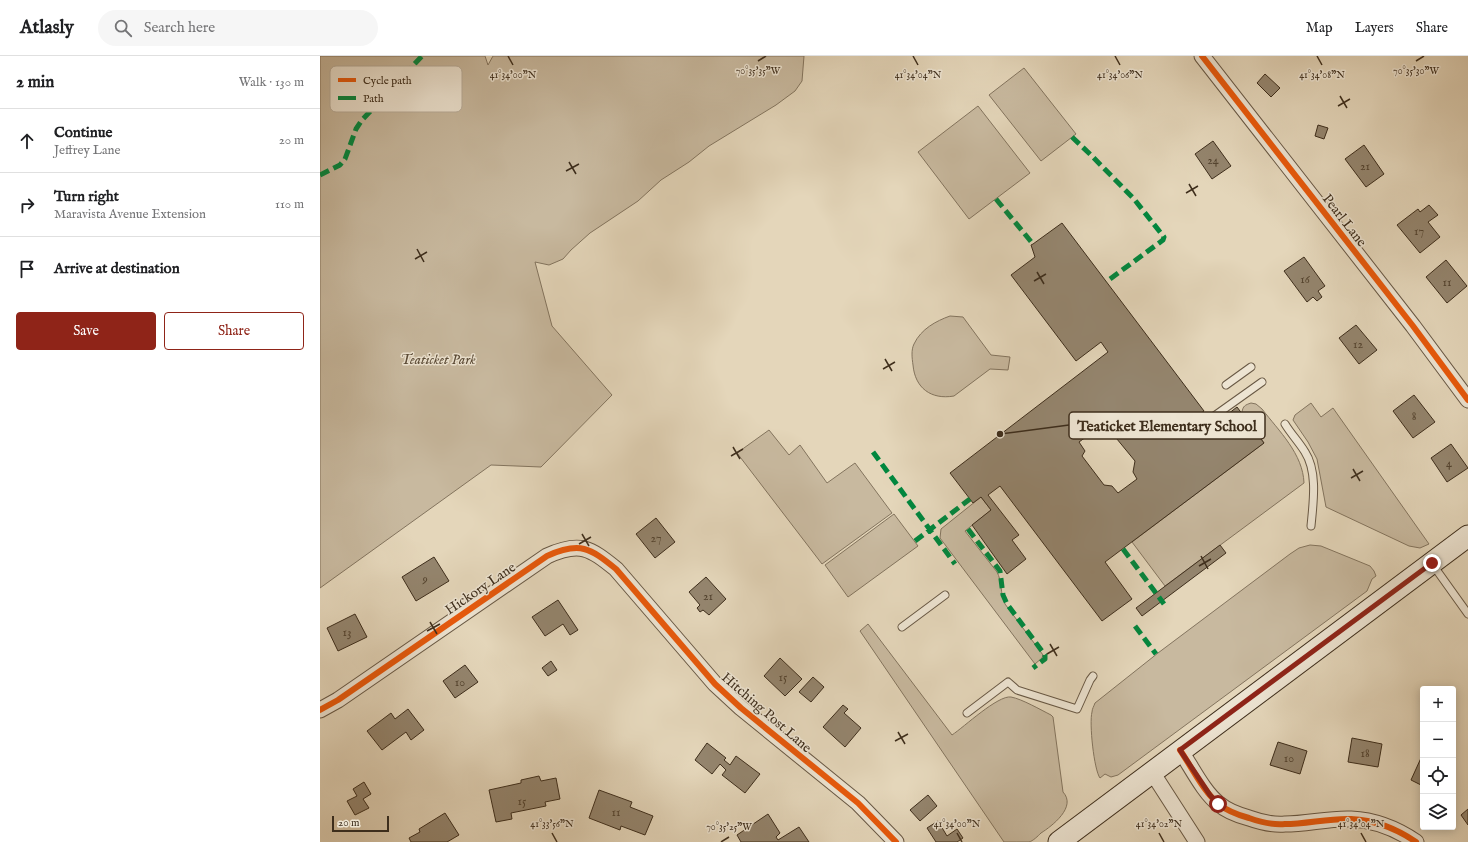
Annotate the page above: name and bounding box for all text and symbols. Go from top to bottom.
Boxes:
search box [98,10,378,46]
text: Atlasly [20,16,74,40]
icon: search [112,17,134,39]
text: Search here [144,18,215,37]
text: Map [1306,19,1333,37]
text: Layers [1355,19,1394,37]
text: Share [1416,19,1448,37]
text: 70°35'35"W [736,65,781,78]
text: 70°35'30"W [1393,65,1439,78]
legend [330,66,462,112]
text: 41°34'00"N [490,69,537,82]
text: 41°34'04"N [895,69,942,82]
text: 41°34'06"N [1097,69,1143,82]
text: 41°34'08"N [1299,69,1345,82]
text: 2 min [16,72,54,93]
text: Walk · 130 m [239,74,304,91]
text: Cycle path [363,74,412,88]
text: Path [363,92,384,106]
text: Continue [54,123,112,142]
icon: ahead [16,130,38,152]
text: 20 m [279,132,304,149]
text: Jeffrey Lane [54,142,120,159]
house number: 24 [1207,153,1219,168]
house number: 21 [1360,159,1370,174]
text: Turn right [54,187,119,206]
street label: Pearl Lane [1318,191,1371,251]
icon: right [16,194,38,216]
text: 110 m [275,196,304,213]
text: Maravista Avenue Extension [54,206,206,223]
house number: 17 [1414,224,1424,239]
icon: arrive [16,258,38,280]
text: Arrive at destination [54,259,180,278]
house number: 16 [1300,272,1311,287]
house number: 11 [1443,275,1451,290]
button: Save [16,312,156,350]
button: Share [164,312,304,350]
house number: 12 [1353,337,1363,352]
park label: Teaticket Park [400,351,476,369]
house number: 8 [1412,409,1417,424]
callout: Teaticket Elementary School [1069,412,1265,439]
text: Teaticket Elementary School [1076,417,1258,436]
house number: 4 [1446,456,1452,471]
house number: 27 [650,531,662,546]
route end [1423,554,1441,572]
street label: Hickory Lane [442,558,520,619]
house number: 9 [421,572,428,587]
house number: 21 [703,589,713,604]
house number: 13 [343,625,351,640]
street label: Hitching Post Lane [717,669,816,757]
house number: 15 [779,670,788,685]
house number: 10 [455,675,465,690]
map controls [1420,686,1456,830]
button: + [1420,686,1456,722]
button: − [1420,722,1456,758]
house number: 18 [1360,746,1370,761]
house number: 10 [1284,751,1294,766]
button: locate [1420,758,1456,794]
house number: 15 [518,794,527,809]
button: layers [1420,794,1456,830]
route start [1209,795,1227,813]
house number: 11 [612,805,620,820]
scale bar [332,814,389,833]
text: 20 m [338,816,359,830]
text: 41°33'56"N [530,818,574,831]
text: 41°34'00"N [934,818,981,831]
text: 41°34'02"N [1136,818,1183,831]
text: 41°34'04"N [1338,818,1385,831]
text: 70°35'25"W [706,821,752,834]

